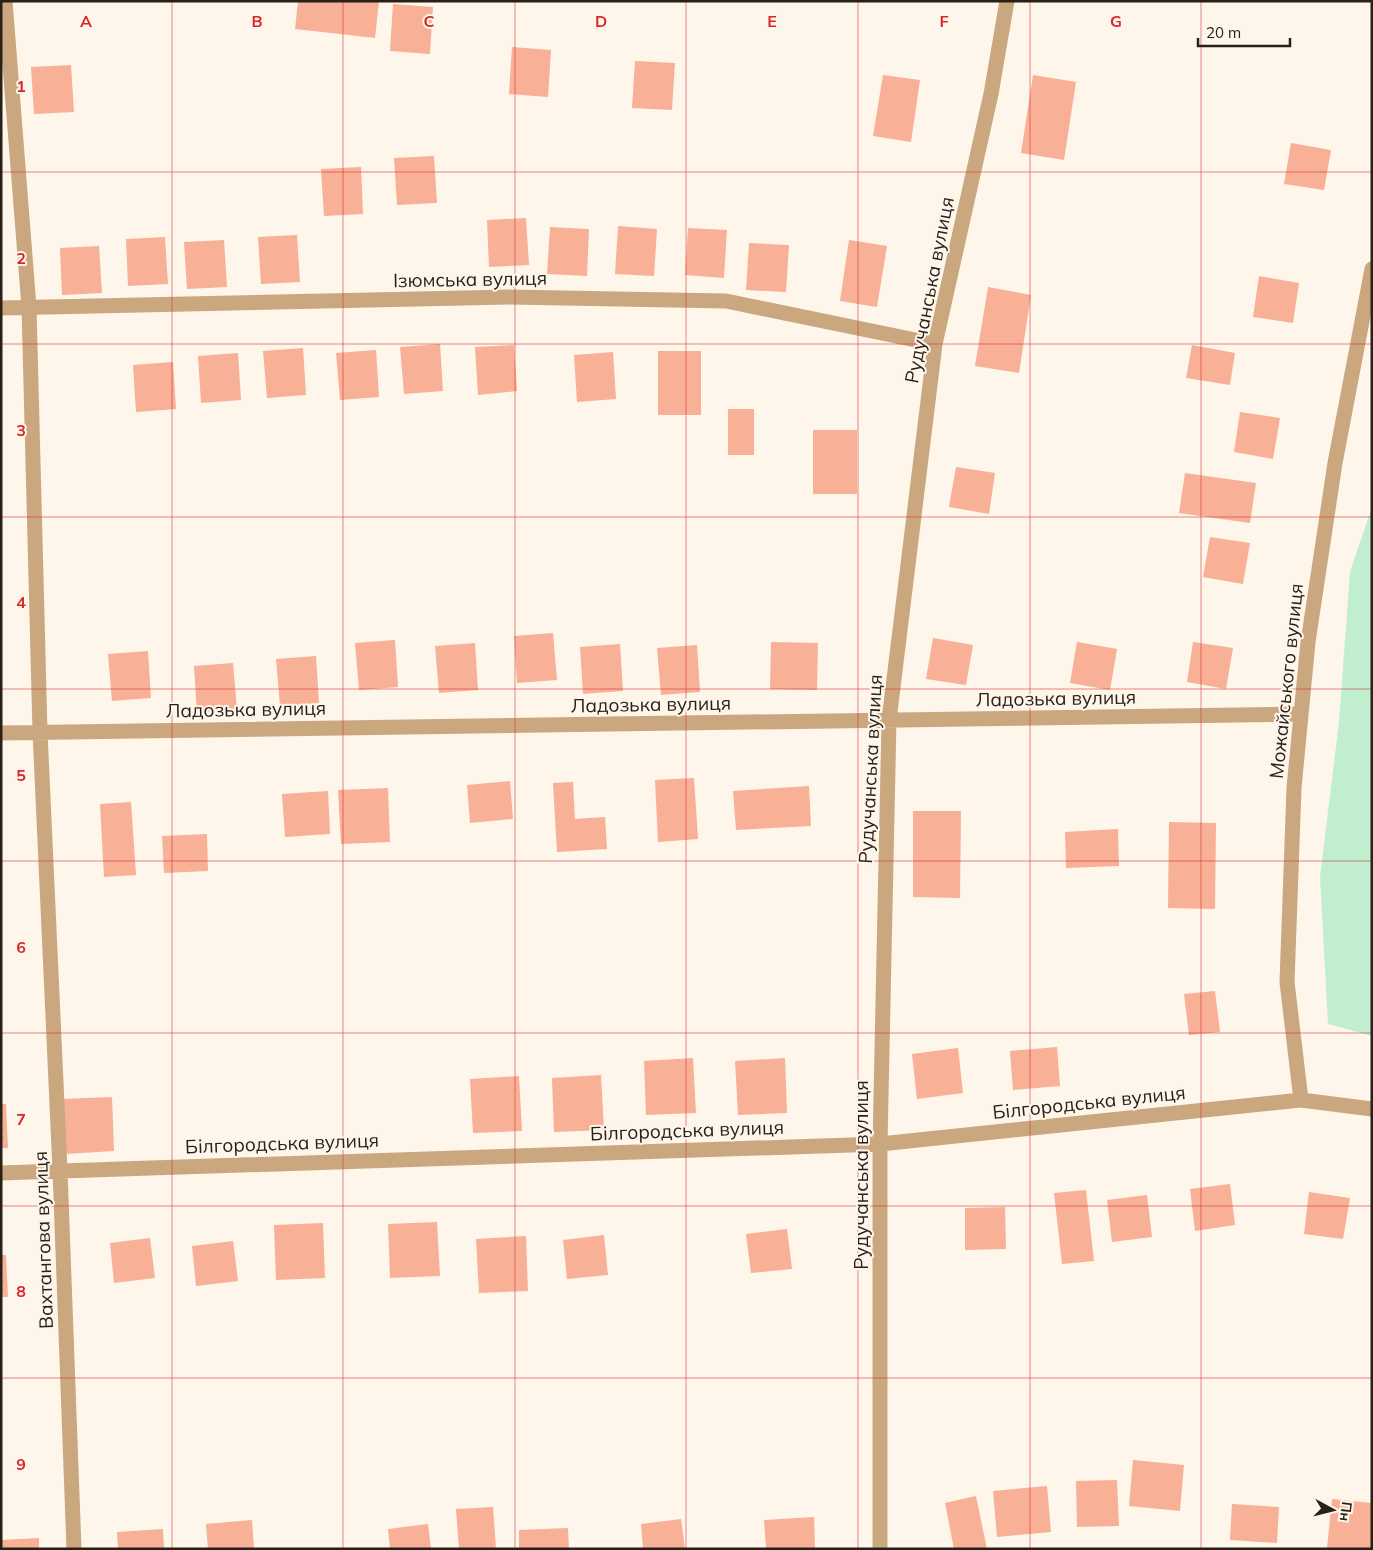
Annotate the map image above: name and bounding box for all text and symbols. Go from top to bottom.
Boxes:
text: A [80,11,92,31]
text: B [251,11,263,31]
text: C [424,11,435,31]
text: D [595,11,607,31]
text: E [767,11,777,31]
text: F [939,11,949,31]
text: G [1110,11,1122,31]
scale bar [1198,15,1290,47]
text: 20 m [1206,23,1241,42]
text: 1 [16,76,26,96]
street label: Рудучанська вулиця [899,195,959,385]
text: 2 [16,248,26,268]
street label: Ізюмська вулиця [393,266,547,292]
text: 3 [16,420,26,440]
street label: Можайського вулиця [1264,582,1308,780]
text: 4 [16,592,26,612]
street label: Рудучанська вулиця [853,674,887,864]
street label: Ладозька вулиця [976,685,1136,711]
street label: Ладозька вулиця [571,691,731,717]
street label: Ладозька вулиця [166,696,326,722]
text: 5 [16,765,26,785]
text: 6 [16,937,26,957]
street label: Рудучанська вулиця [849,1080,873,1270]
street label: Білгородська вулиця [991,1080,1187,1124]
text: 7 [16,1109,26,1129]
street label: Білгородська вулиця [590,1115,784,1145]
street label: Білгородська вулиця [185,1128,379,1158]
street label: Вахтангова вулиця [28,1151,58,1329]
text: 8 [16,1281,26,1301]
text: 9 [16,1454,26,1474]
north arrow [1308,1485,1358,1535]
text: Пн [1336,1501,1356,1522]

